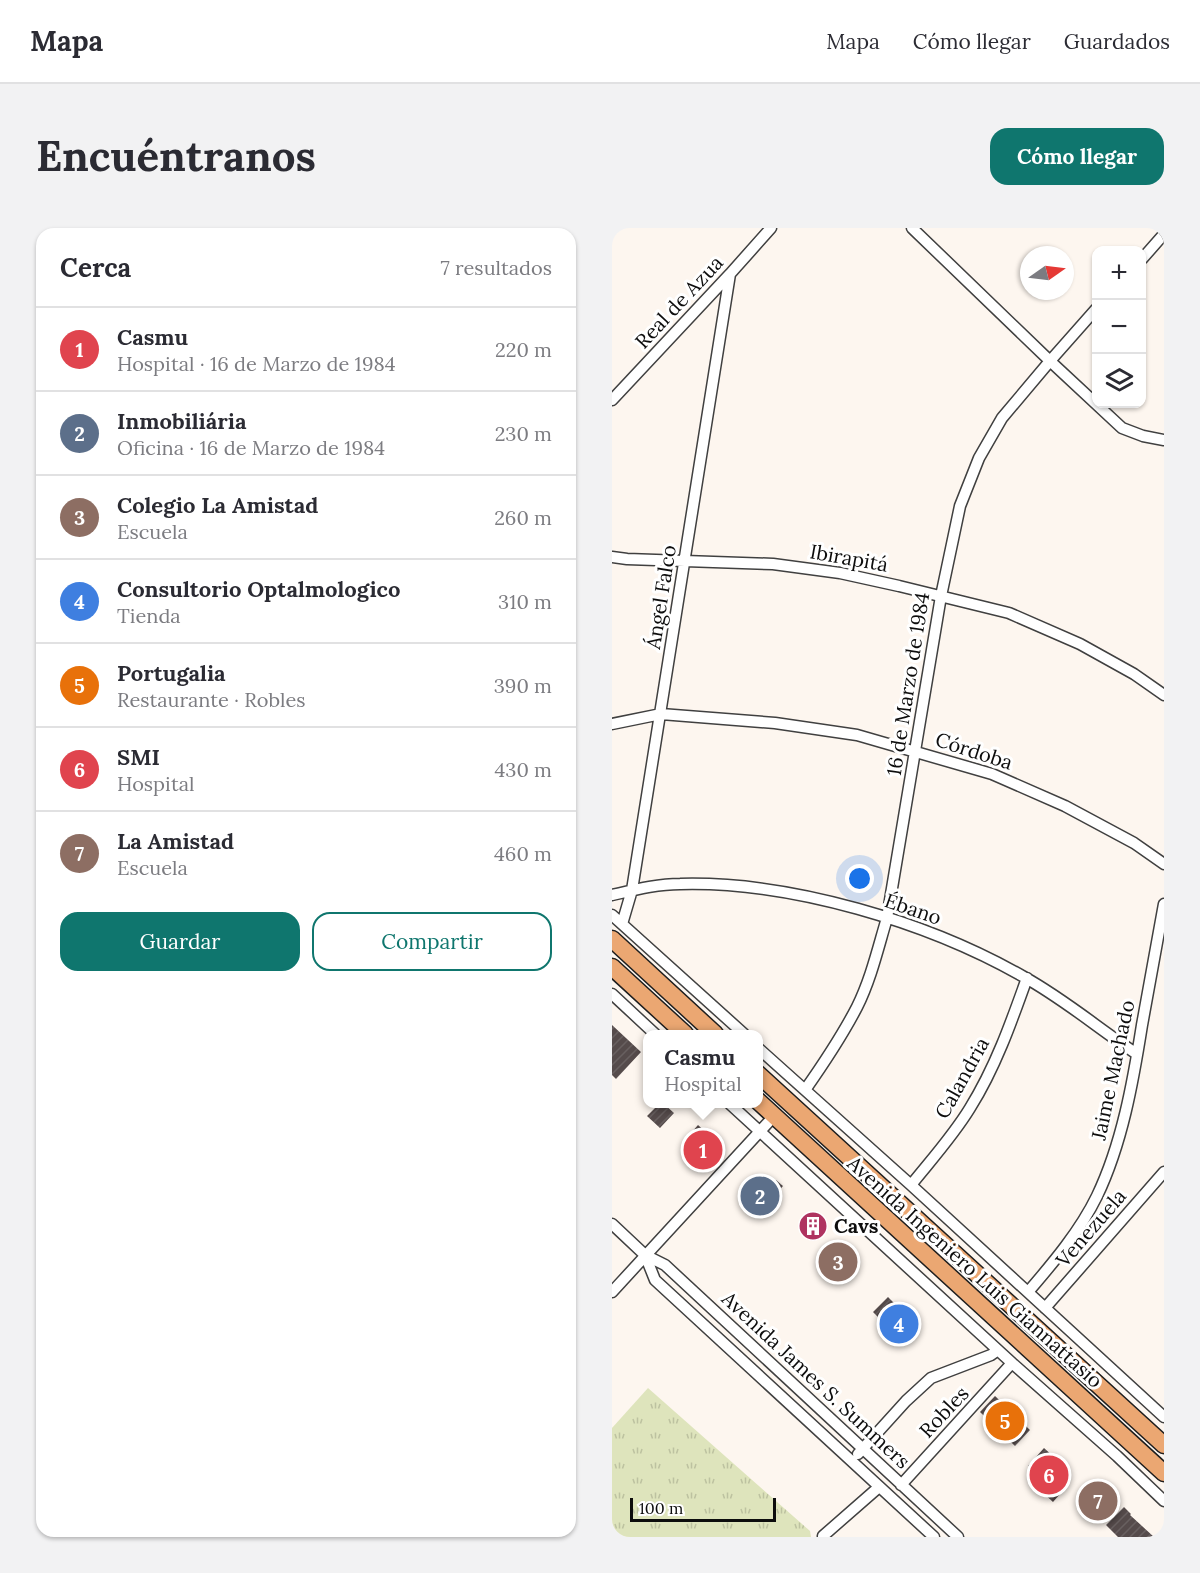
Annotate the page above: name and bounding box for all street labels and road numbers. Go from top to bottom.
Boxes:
street label: Real de Azua [629,250,728,353]
street label: Ibirapitá [808,538,890,577]
street label: Ángel Falco [640,543,681,652]
street label: 16 de Marzo de 1984 [881,590,934,778]
street label: Córdoba [932,726,1016,775]
street label: Ébano [882,887,945,930]
street label: Jaime Machado [1085,998,1140,1143]
street label: Calandria [929,1033,994,1123]
street label: Avenida Ingeniero Luis Giannattasio [842,1150,1108,1393]
street label: Venezuela [1049,1184,1131,1272]
street label: Avenida James S. Summers [716,1285,916,1473]
street label: Robles [914,1381,974,1443]

